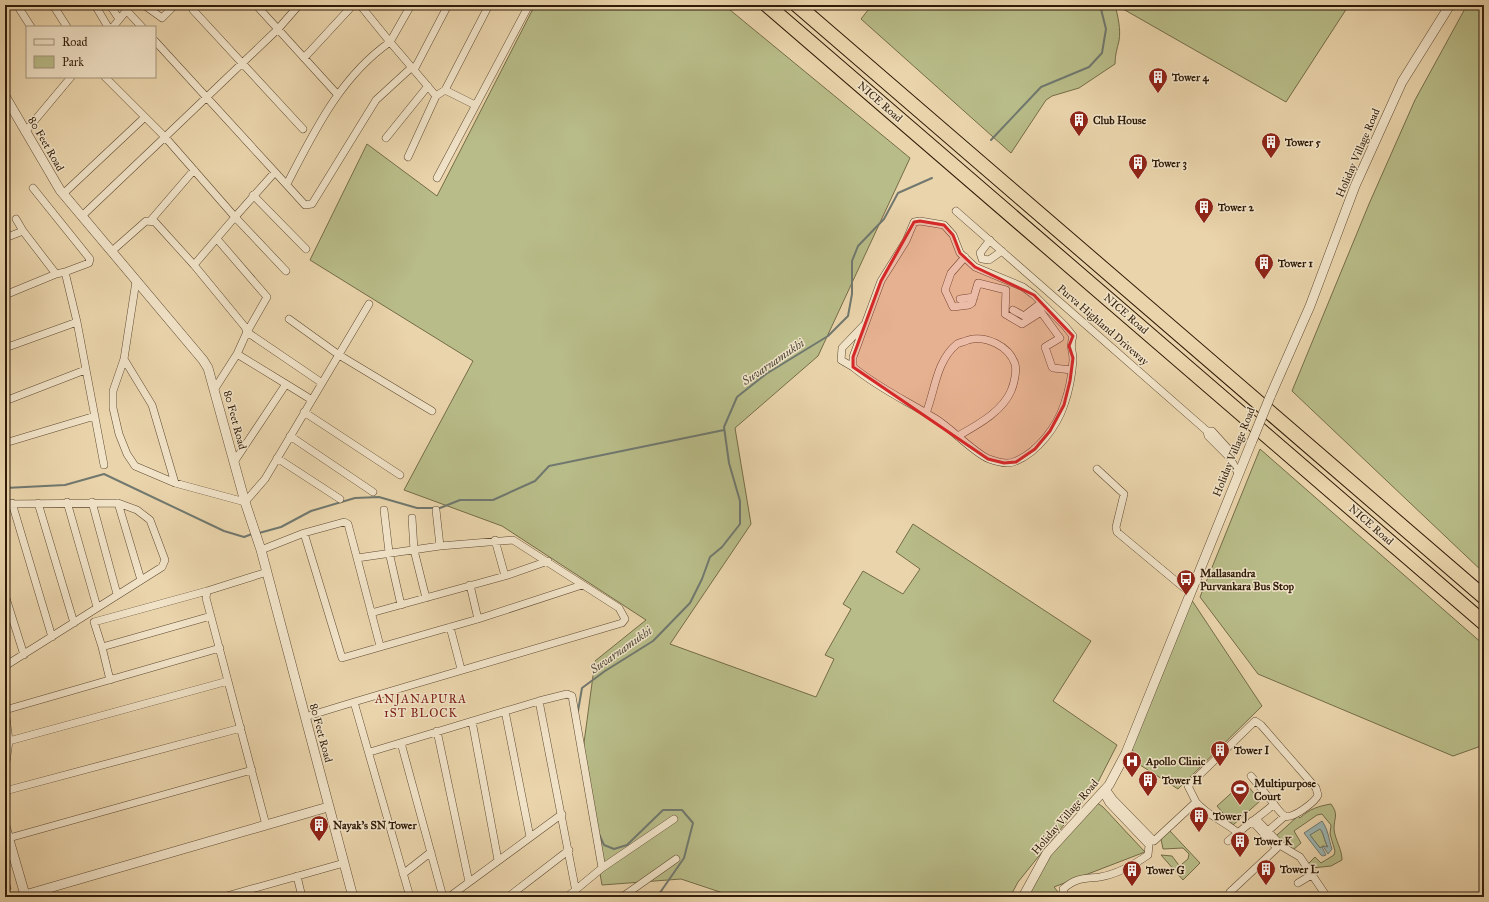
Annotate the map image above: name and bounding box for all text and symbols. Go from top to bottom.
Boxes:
legend [26,26,156,78]
text: Road [62,35,88,49]
text: Park [62,55,84,69]
building icon: Tower 4 [1147,66,1169,94]
place label: Tower 4 [1171,71,1209,85]
street label: NICE Road [855,79,905,125]
street label: Holiday Village Road [1333,106,1383,199]
building icon: Club House [1068,109,1090,137]
place label: Club House [1093,114,1147,127]
street label: 80 Feet Road [25,115,67,174]
building icon: Tower 5 [1260,131,1282,159]
place label: Tower 5 [1284,136,1321,149]
building icon: Tower 3 [1127,152,1149,180]
place label: Tower 3 [1151,157,1187,171]
building icon: Tower 2 [1193,196,1215,224]
place label: Tower 2 [1217,201,1254,214]
building icon: Tower 1 [1253,252,1275,280]
place label: Tower 1 [1277,257,1313,270]
street label: Purva Highland Driveway [1055,282,1152,369]
street label: NICE Road [1101,291,1151,337]
water label: Suvarnamukhi [738,336,807,389]
street label: 80 Feet Road [221,389,249,451]
street label: Holiday Village Road [1210,405,1258,499]
street label: NICE Road [1346,502,1396,548]
place label: Mallasandra Purvankara Bus Stop [1200,567,1295,594]
bus stop icon: Mallasandra Purvankara Bus Stop [1175,568,1197,596]
water label: Suvarnamukhi [587,623,655,677]
district label: ANJANAPURA 1ST BLOCK [374,692,467,720]
street label: 80 Feet Road [307,702,335,764]
building icon: Tower I [1209,739,1231,767]
place label: Tower I [1233,744,1269,757]
hospital icon: Apollo Clinic [1121,750,1143,778]
place label: Apollo Clinic [1145,755,1206,769]
building icon: Tower H [1137,769,1159,797]
place label: Tower H [1161,774,1202,787]
street label: Holiday Village Road [1029,776,1101,857]
place label: Multipurpose Court [1254,777,1317,803]
sports icon: Multipurpose Court [1229,778,1251,806]
building icon: Tower J [1188,805,1210,833]
place label: Tower J [1212,810,1248,824]
building icon: Nayak's SN Tower [308,814,330,842]
place label: Nayak's SN Tower [333,819,417,833]
building icon: Tower K [1229,830,1251,858]
place label: Tower K [1253,835,1293,848]
building icon: Tower L [1255,858,1277,886]
building icon: Tower G [1121,859,1143,887]
place label: Tower L [1279,863,1319,876]
place label: Tower G [1145,864,1184,877]

